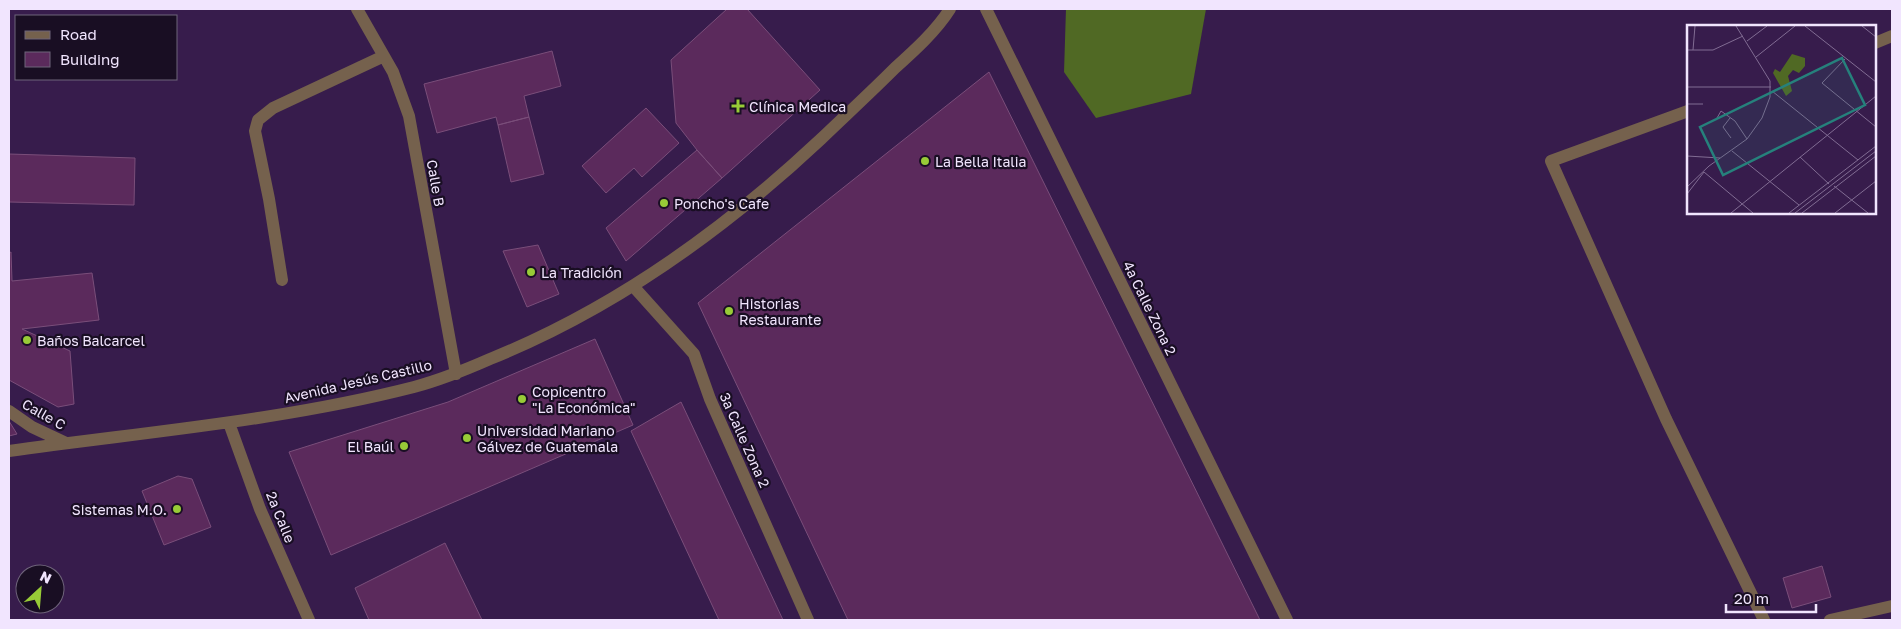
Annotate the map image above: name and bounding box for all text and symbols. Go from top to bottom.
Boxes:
legend [15,15,178,80]
text: Road [60,25,97,43]
inset map [1687,25,1876,214]
text: Building [60,50,120,68]
place label: Clínica Medica [749,98,846,115]
marker: Clínica Medica [731,99,745,113]
place label: La Bella Italia [935,153,1026,170]
marker: La Bella Italia [919,155,931,167]
street label: Calle B [424,158,448,208]
place label: Poncho's Cafe [674,195,769,212]
marker: Poncho's Cafe [658,197,670,209]
street label: 4a Calle Zona 2 [1120,258,1180,358]
place label: La Tradición [541,264,622,281]
marker: La Tradición [525,266,537,278]
place label: Historias Restaurante [739,295,821,328]
marker: Historias Restaurante [723,305,735,317]
place label: Baños Balcarcel [37,332,145,349]
marker: Baños Balcarcel [21,334,33,346]
street label: Avenida Jesús Castillo [283,356,433,406]
place label: Copicentro "La Económica" [532,383,635,416]
street label: 3a Calle Zona 2 [716,390,774,490]
marker: Copicentro "La Económica" [516,393,528,405]
street label: Calle C [19,395,69,433]
place label: Universidad Mariano Gálvez de Guatemala [477,422,618,455]
marker: Universidad Mariano Gálvez de Guatemala [461,432,473,444]
place label: El Baúl [347,438,394,455]
marker: El Baúl [398,440,410,452]
street label: 2a Calle [263,489,299,545]
place label: Sistemas M.O. [72,501,167,518]
marker: Sistemas M.O. [171,503,183,515]
north arrow [15,564,65,614]
text: N [37,567,54,587]
scale bar [1726,582,1816,614]
text: 20 m [1734,589,1769,607]

